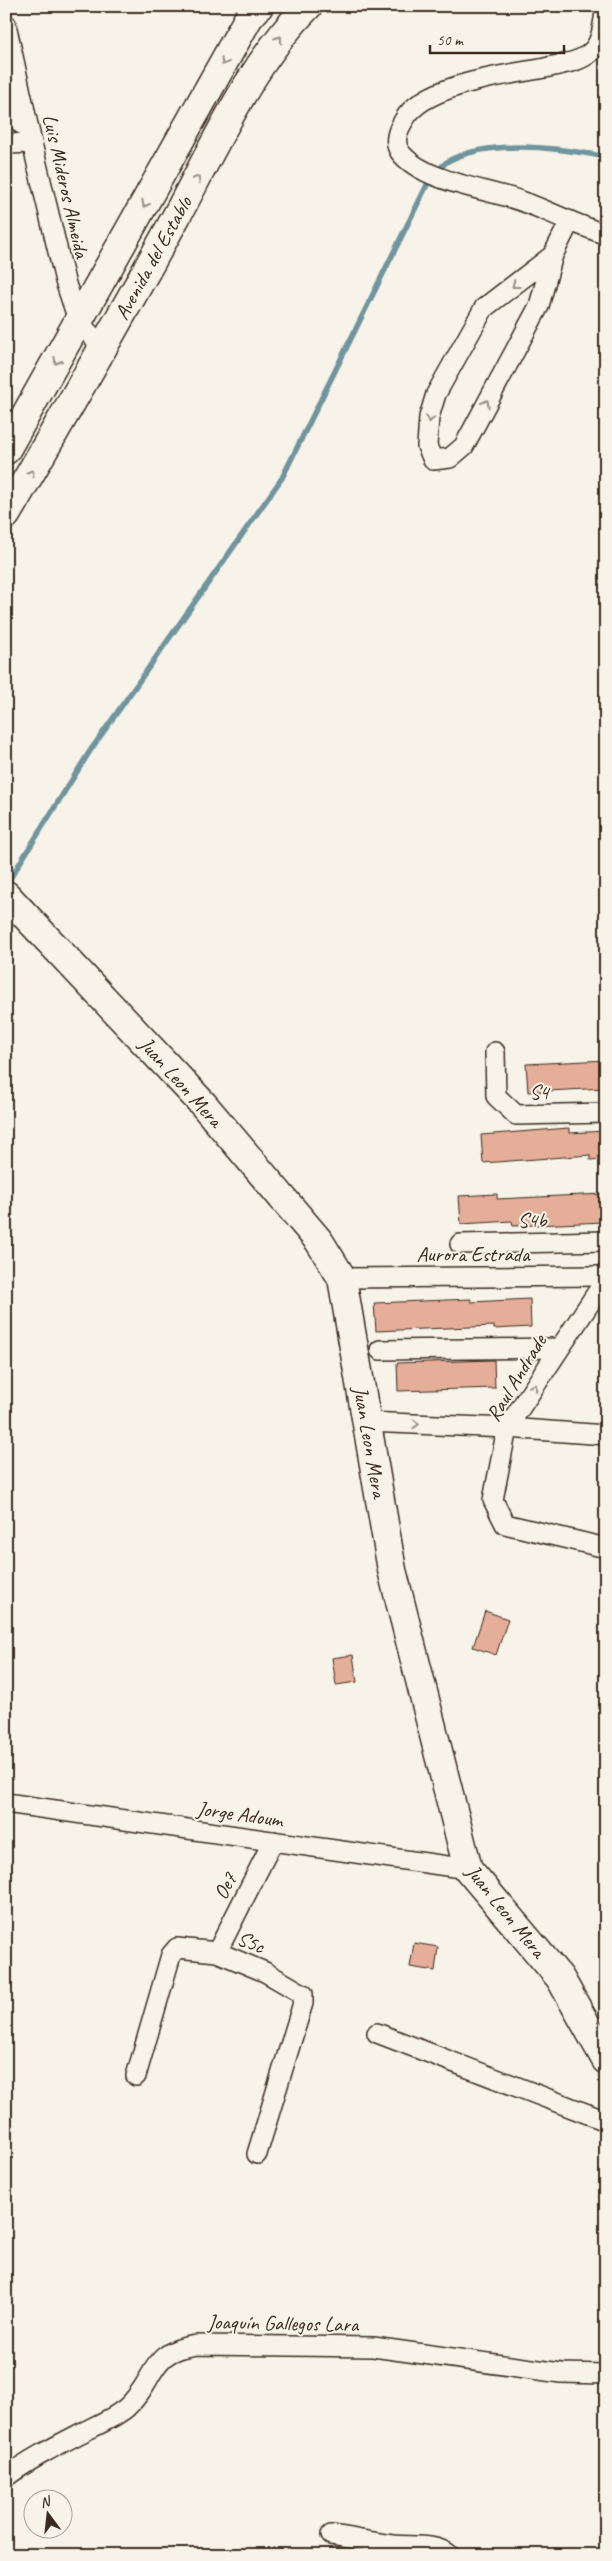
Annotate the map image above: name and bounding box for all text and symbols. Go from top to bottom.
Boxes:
scale bar [430,22,563,54]
text: 50 m [437,31,464,50]
one-way arrow [273,36,282,45]
one-way arrow [220,56,230,65]
street label: Luis Mideros Almeida [37,112,96,262]
one-way arrow [190,176,200,185]
street label: Avenida del Establo [108,190,198,324]
one-way arrow [141,198,151,207]
one-way arrow [511,279,521,288]
one-way arrow [53,355,63,364]
one-way arrow [480,400,490,409]
one-way arrow [425,414,435,423]
one-way arrow [24,470,34,479]
street label: Juan Leon Mera [133,1031,230,1134]
street label: S4 [529,1079,552,1105]
street label: S4b [517,1207,548,1233]
street label: Aurora Estrada [417,1241,531,1267]
street label: Raul Andrade [480,1329,553,1426]
street label: Juan Leon Mera [347,1383,393,1502]
one-way arrow [528,1383,537,1393]
one-way arrow [412,1419,420,1429]
street label: Jorge Adoum [194,1795,287,1833]
street label: Juan Leon Mera [460,1858,553,1965]
street label: Oe7 [207,1867,243,1904]
street label: S5c [233,1925,270,1960]
street label: Joaquín Gallegos Lara [206,2309,360,2337]
north arrow [22,2488,72,2538]
text: N [38,2492,53,2511]

